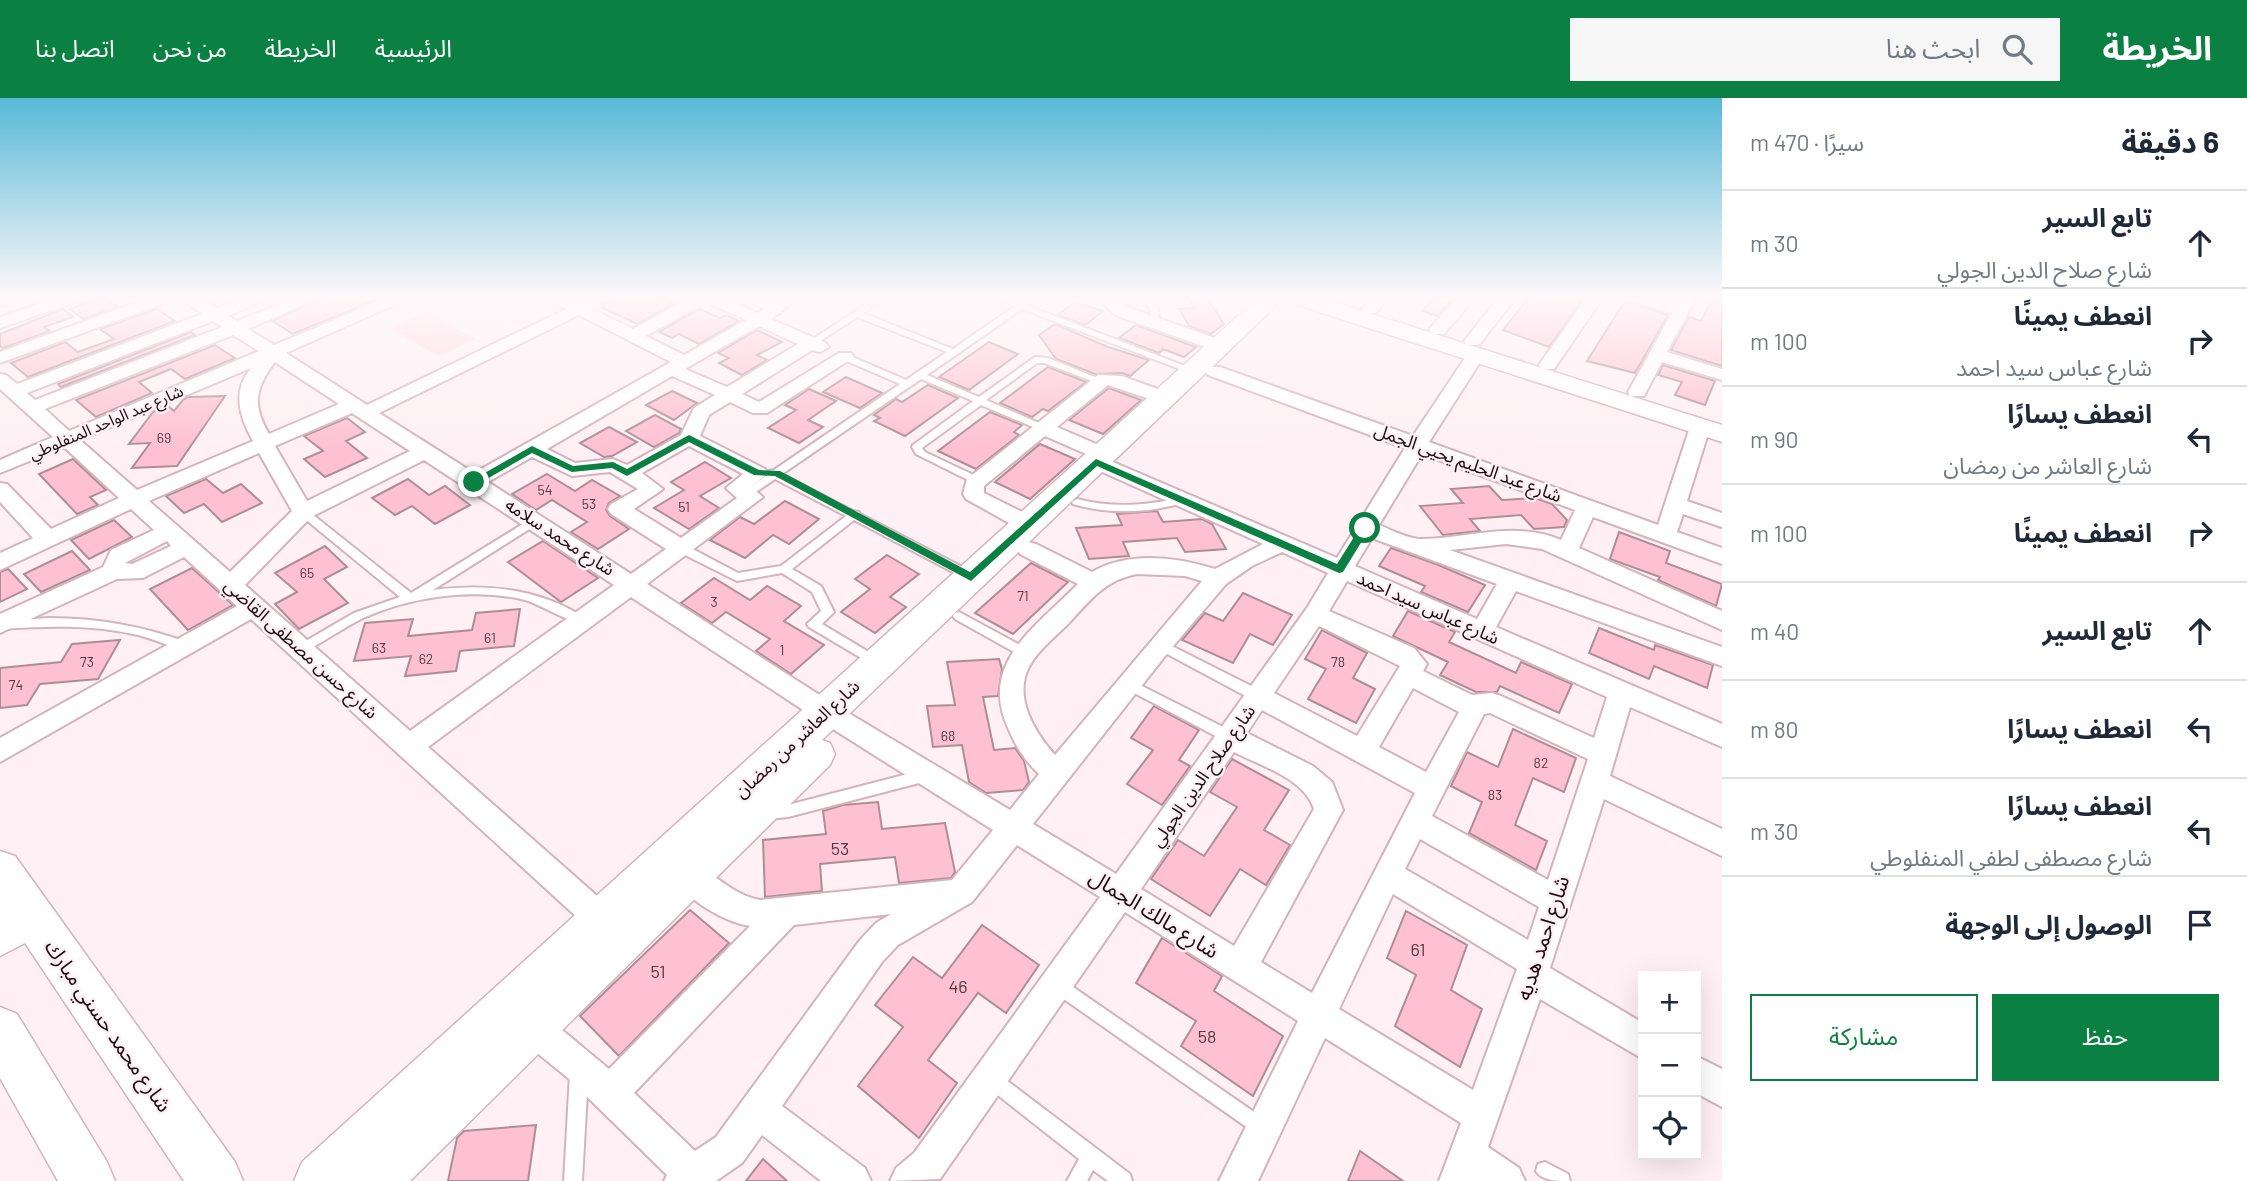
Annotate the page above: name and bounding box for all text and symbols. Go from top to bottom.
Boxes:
search box [1570,18,2060,81]
text: الخريطة [2102,27,2212,67]
icon: search [1998,30,2036,68]
text: ابحث هنا [1886,32,1980,63]
text: اتصل بنا [35,33,115,62]
text: من نحن [153,33,227,62]
text: الخريطة [265,33,337,62]
text: الرئيسية [375,33,452,62]
text: 6 دقيقة [2121,123,2219,159]
text: سيرًا · 470 m [1750,128,1864,156]
text: تابع السير [2042,201,2152,232]
icon: ahead [2181,224,2219,262]
text: 30 m [1750,229,1798,257]
text: شارع صلاح الدين الجولي [1937,255,2152,283]
text: انعطف يمينًا [2014,299,2152,330]
icon: right [2181,322,2219,360]
text: 100 m [1750,327,1808,355]
text: شارع عباس سيد احمد [1956,353,2152,381]
street label: شارع عبد الواحد المنفلوطي [26,380,187,466]
text: انعطف يسارًا [2007,397,2152,428]
street label: شارع عبد الحليم يحيي الجمل [1370,418,1565,510]
icon: left [2181,420,2219,458]
text: 90 m [1750,425,1799,453]
house number: 69 [157,429,171,446]
text: شارع العاشر من رمضان [1943,451,2152,479]
route end [458,466,489,497]
house number: 54 [538,481,552,498]
street label: شارع محمد سلامه [499,493,619,583]
house number: 53 [582,495,596,512]
house number: 51 [678,498,690,515]
route start [1349,512,1380,543]
icon: right [2181,514,2219,552]
text: انعطف يمينًا [2014,516,2152,547]
text: 100 m [1750,519,1808,547]
house number: 65 [300,564,314,581]
street label: شارع عباس سيد احمد [1352,566,1503,652]
street label: شارع حسن مصطفى القاضي [218,573,383,726]
house number: 71 [1017,587,1029,604]
house number: 3 [710,593,718,610]
icon: ahead [2181,612,2219,650]
text: تابع السير [2042,614,2152,645]
text: 40 m [1750,617,1799,645]
house number: 61 [484,629,496,646]
house number: 63 [372,639,386,656]
house number: 1 [780,641,784,658]
house number: 62 [419,650,433,667]
house number: 73 [80,653,94,670]
house number: 78 [1331,653,1345,670]
street label: شارع العاشر من رمضان [729,675,866,805]
house number: 74 [9,676,23,693]
street label: شارع صلاح الدين الجولي [1145,700,1263,853]
icon: left [2181,710,2219,748]
text: انعطف يسارًا [2007,712,2152,743]
text: 80 m [1750,715,1799,743]
house number: 68 [941,727,955,744]
house number: 82 [1534,754,1548,771]
house number: 83 [1488,786,1502,803]
text: انعطف يسارًا [2007,789,2152,820]
icon: left [2181,812,2219,850]
text: 30 m [1750,817,1798,845]
house number: 53 [831,837,849,859]
text: شارع مصطفى لطفي المنفلوطي [1870,843,2152,871]
street label: شارع مالك الجمال [1083,863,1224,966]
street label: شارع احمد هديه [1510,872,1577,1004]
icon: arrive [2181,906,2219,944]
text: الوصول إلى الوجهة [1945,908,2152,939]
street label: شارع محمد حسني مبارك [36,934,178,1119]
house number: 61 [1410,938,1426,960]
house number: 51 [650,960,666,982]
map controls [1638,971,1701,1160]
button: + [1638,971,1701,1034]
house number: 46 [948,975,968,997]
button: مشاركة [1750,994,1978,1081]
button: حفظ [1992,994,2219,1081]
house number: 58 [1198,1025,1216,1047]
button: − [1638,1034,1701,1097]
button: locate [1638,1097,1701,1160]

